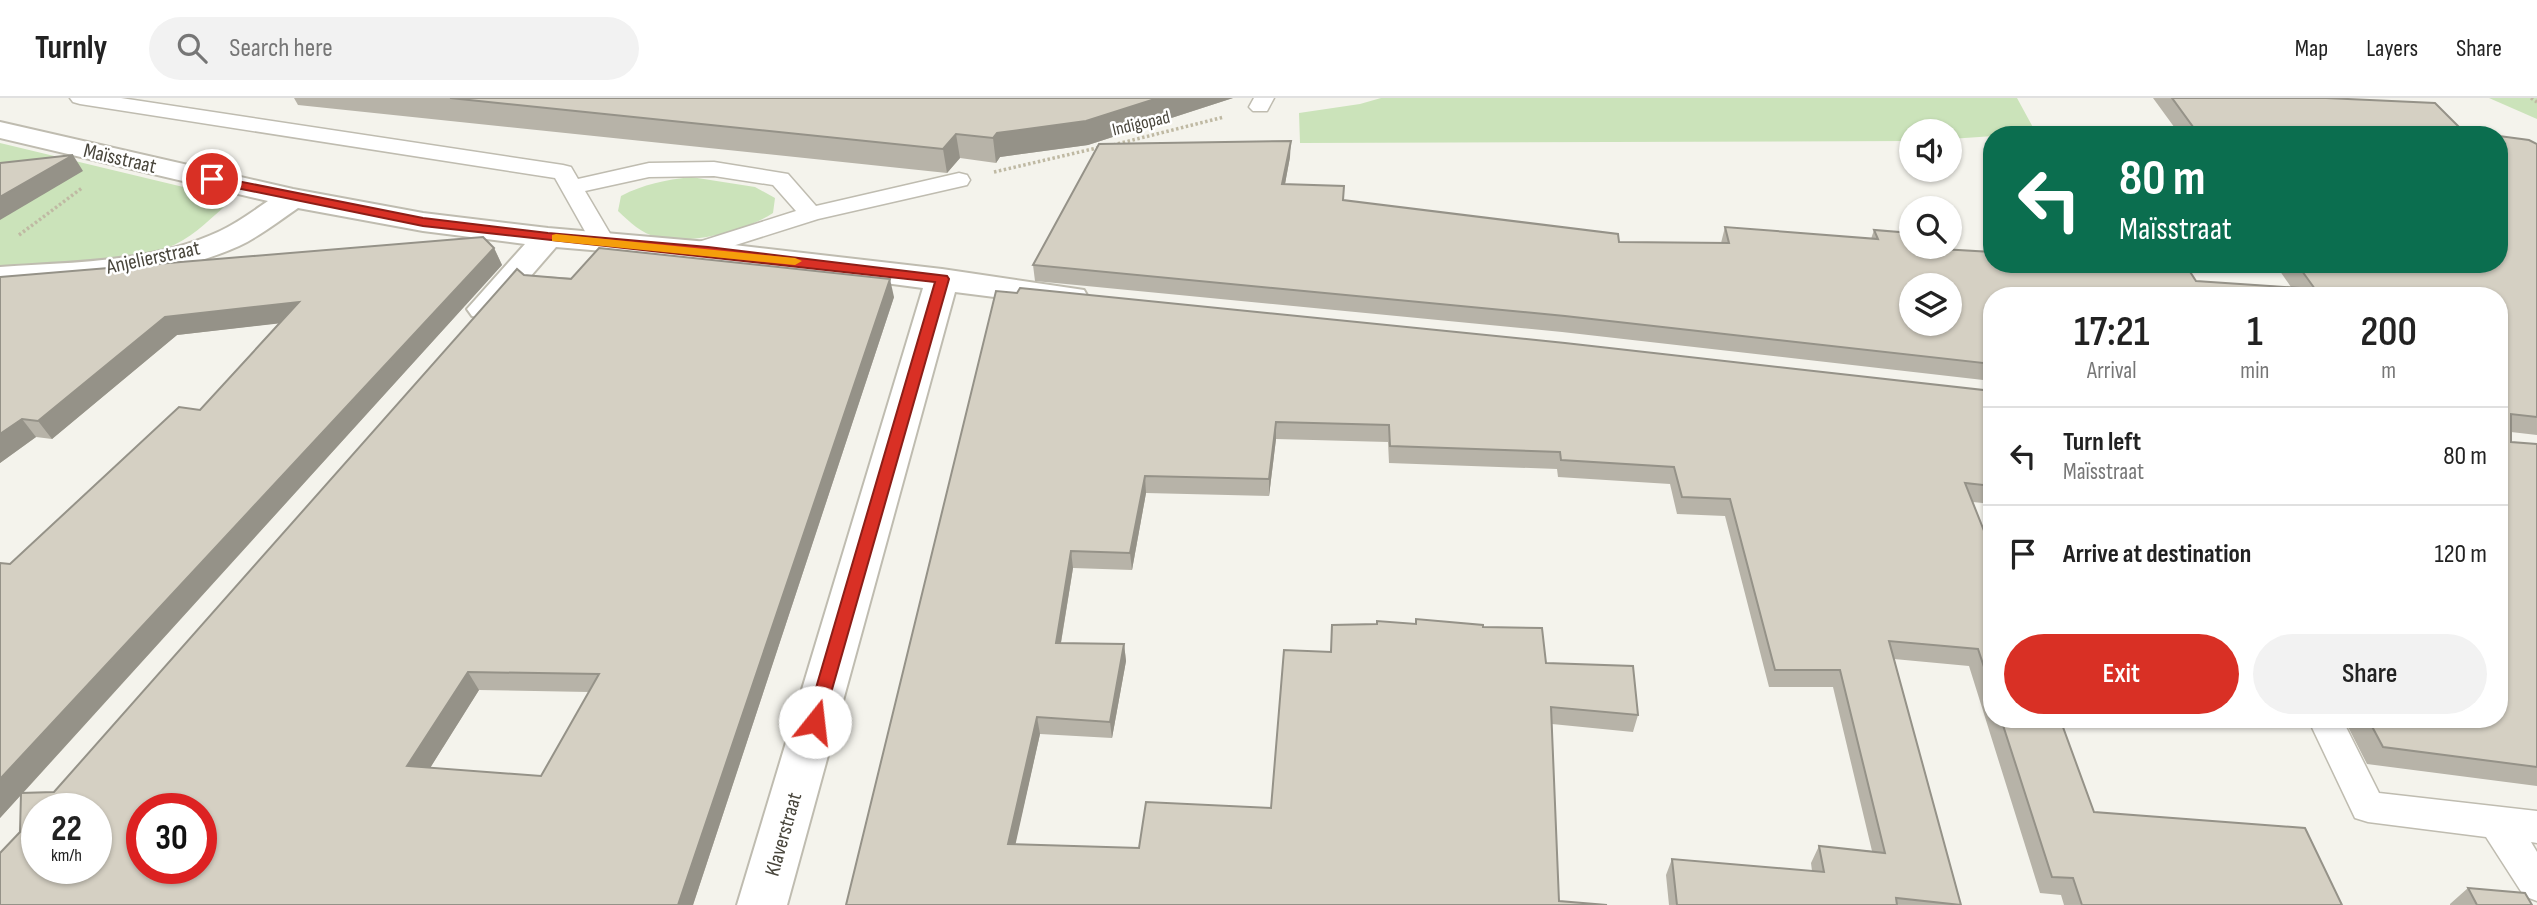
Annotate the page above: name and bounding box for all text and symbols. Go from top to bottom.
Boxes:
search box [149,17,639,80]
text: Turnly [35,28,107,68]
icon: search [173,29,211,67]
text: Search here [229,33,333,64]
text: Map [2295,34,2328,63]
text: Layers [2366,34,2418,63]
text: Share [2456,34,2502,63]
street label: Indigopad [1110,107,1172,140]
map controls [1899,119,1962,336]
button: sound [1899,119,1962,182]
street label: Maïsstraat [81,138,159,179]
pin [182,149,242,209]
text: 80 m [2119,150,2206,209]
icon: left [2004,154,2095,245]
icon: arrive [193,160,231,198]
button: search [1899,196,1962,259]
text: Maïsstraat [2119,210,2232,249]
street label: Anjelierstraat [103,235,202,280]
button: layers [1899,273,1962,336]
text: 17:21 [2074,307,2149,358]
text: 1 [2247,307,2263,358]
text: 200 [2360,307,2417,358]
text: Arrival [2087,357,2136,385]
text: min [2240,357,2269,385]
text: m [2381,357,2396,385]
text: Turn left [2063,427,2141,458]
icon: left [2004,437,2042,475]
text: 80 m [2443,441,2487,472]
text: Maïsstraat [2063,458,2144,486]
icon: arrive [2004,535,2042,573]
text: Arrive at destination [2063,539,2251,570]
text: 120 m [2434,539,2487,570]
button: Exit [2004,634,2239,714]
button: Share [2253,634,2487,714]
position arrow [778,685,852,759]
street label: Klaverstraat [760,789,807,879]
speed limit sign: 30 [126,793,217,884]
text: 22 [51,808,82,851]
text: km/h [51,845,82,866]

